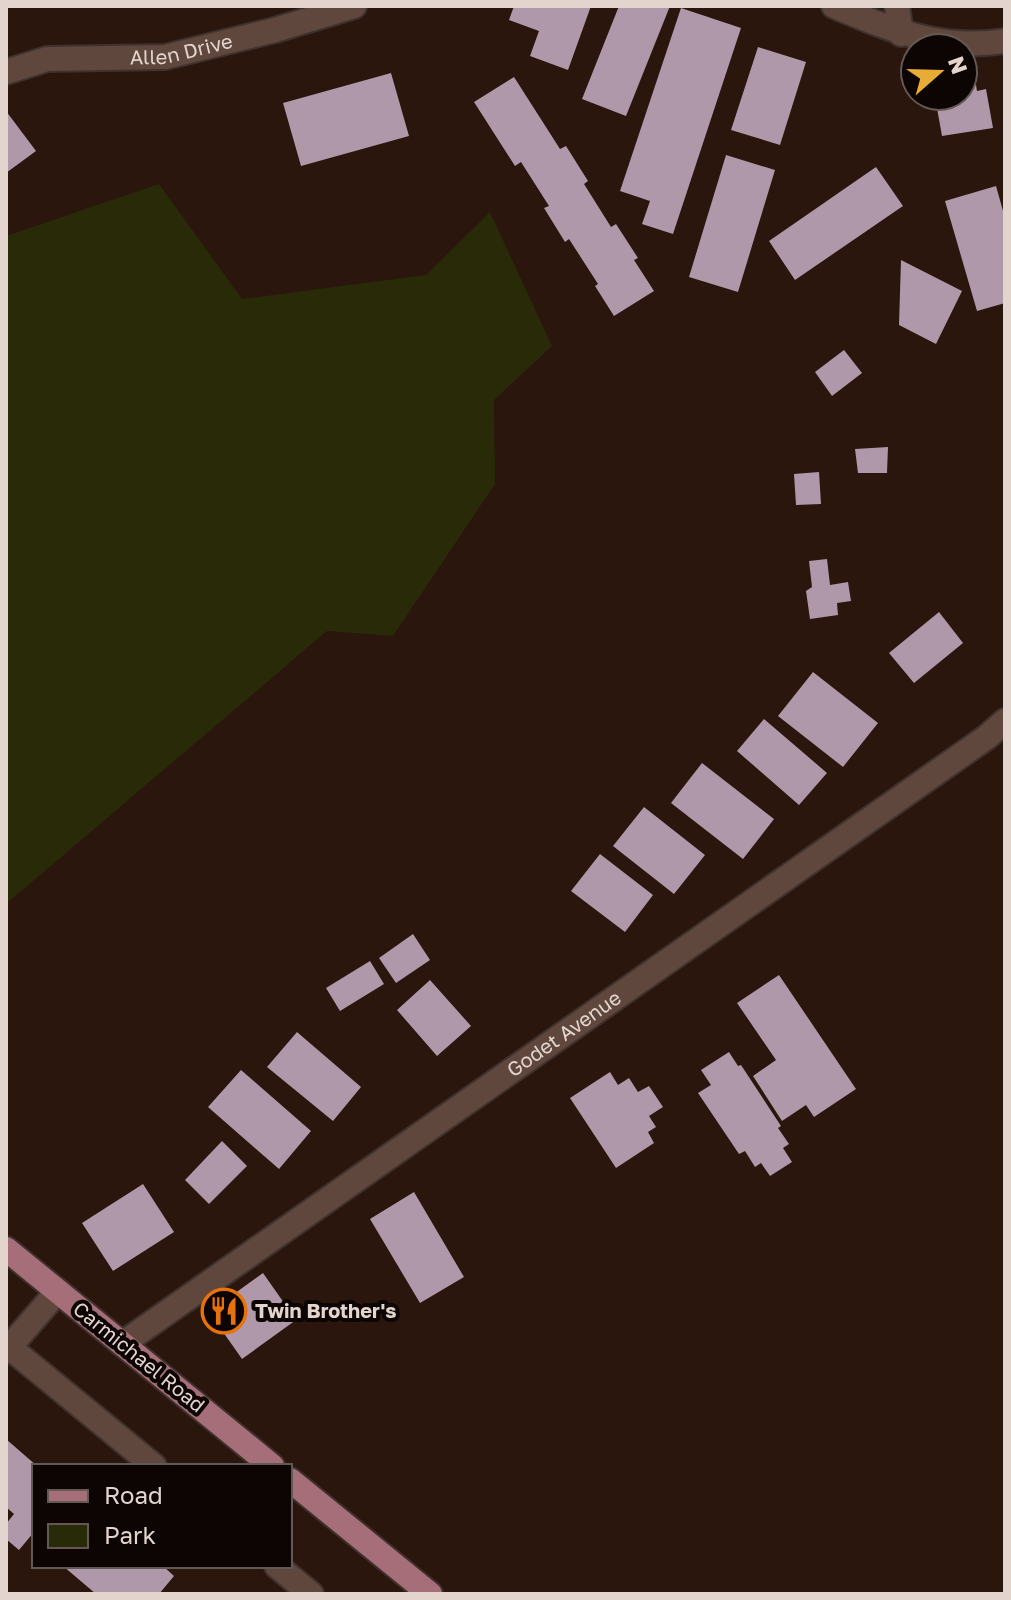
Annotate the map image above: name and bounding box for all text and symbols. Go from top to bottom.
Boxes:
street label: Allen Drive [130,28,235,69]
north arrow [899,32,979,112]
text: N [943,53,974,77]
street label: Godet Avenue [502,985,625,1081]
restaurant icon: Twin Brother's [200,1287,248,1335]
street label: Carmichael Road [69,1296,210,1417]
place label: Twin Brother's [255,1298,396,1322]
legend [32,1464,292,1568]
text: Road [104,1480,163,1509]
text: Park [104,1520,156,1549]

